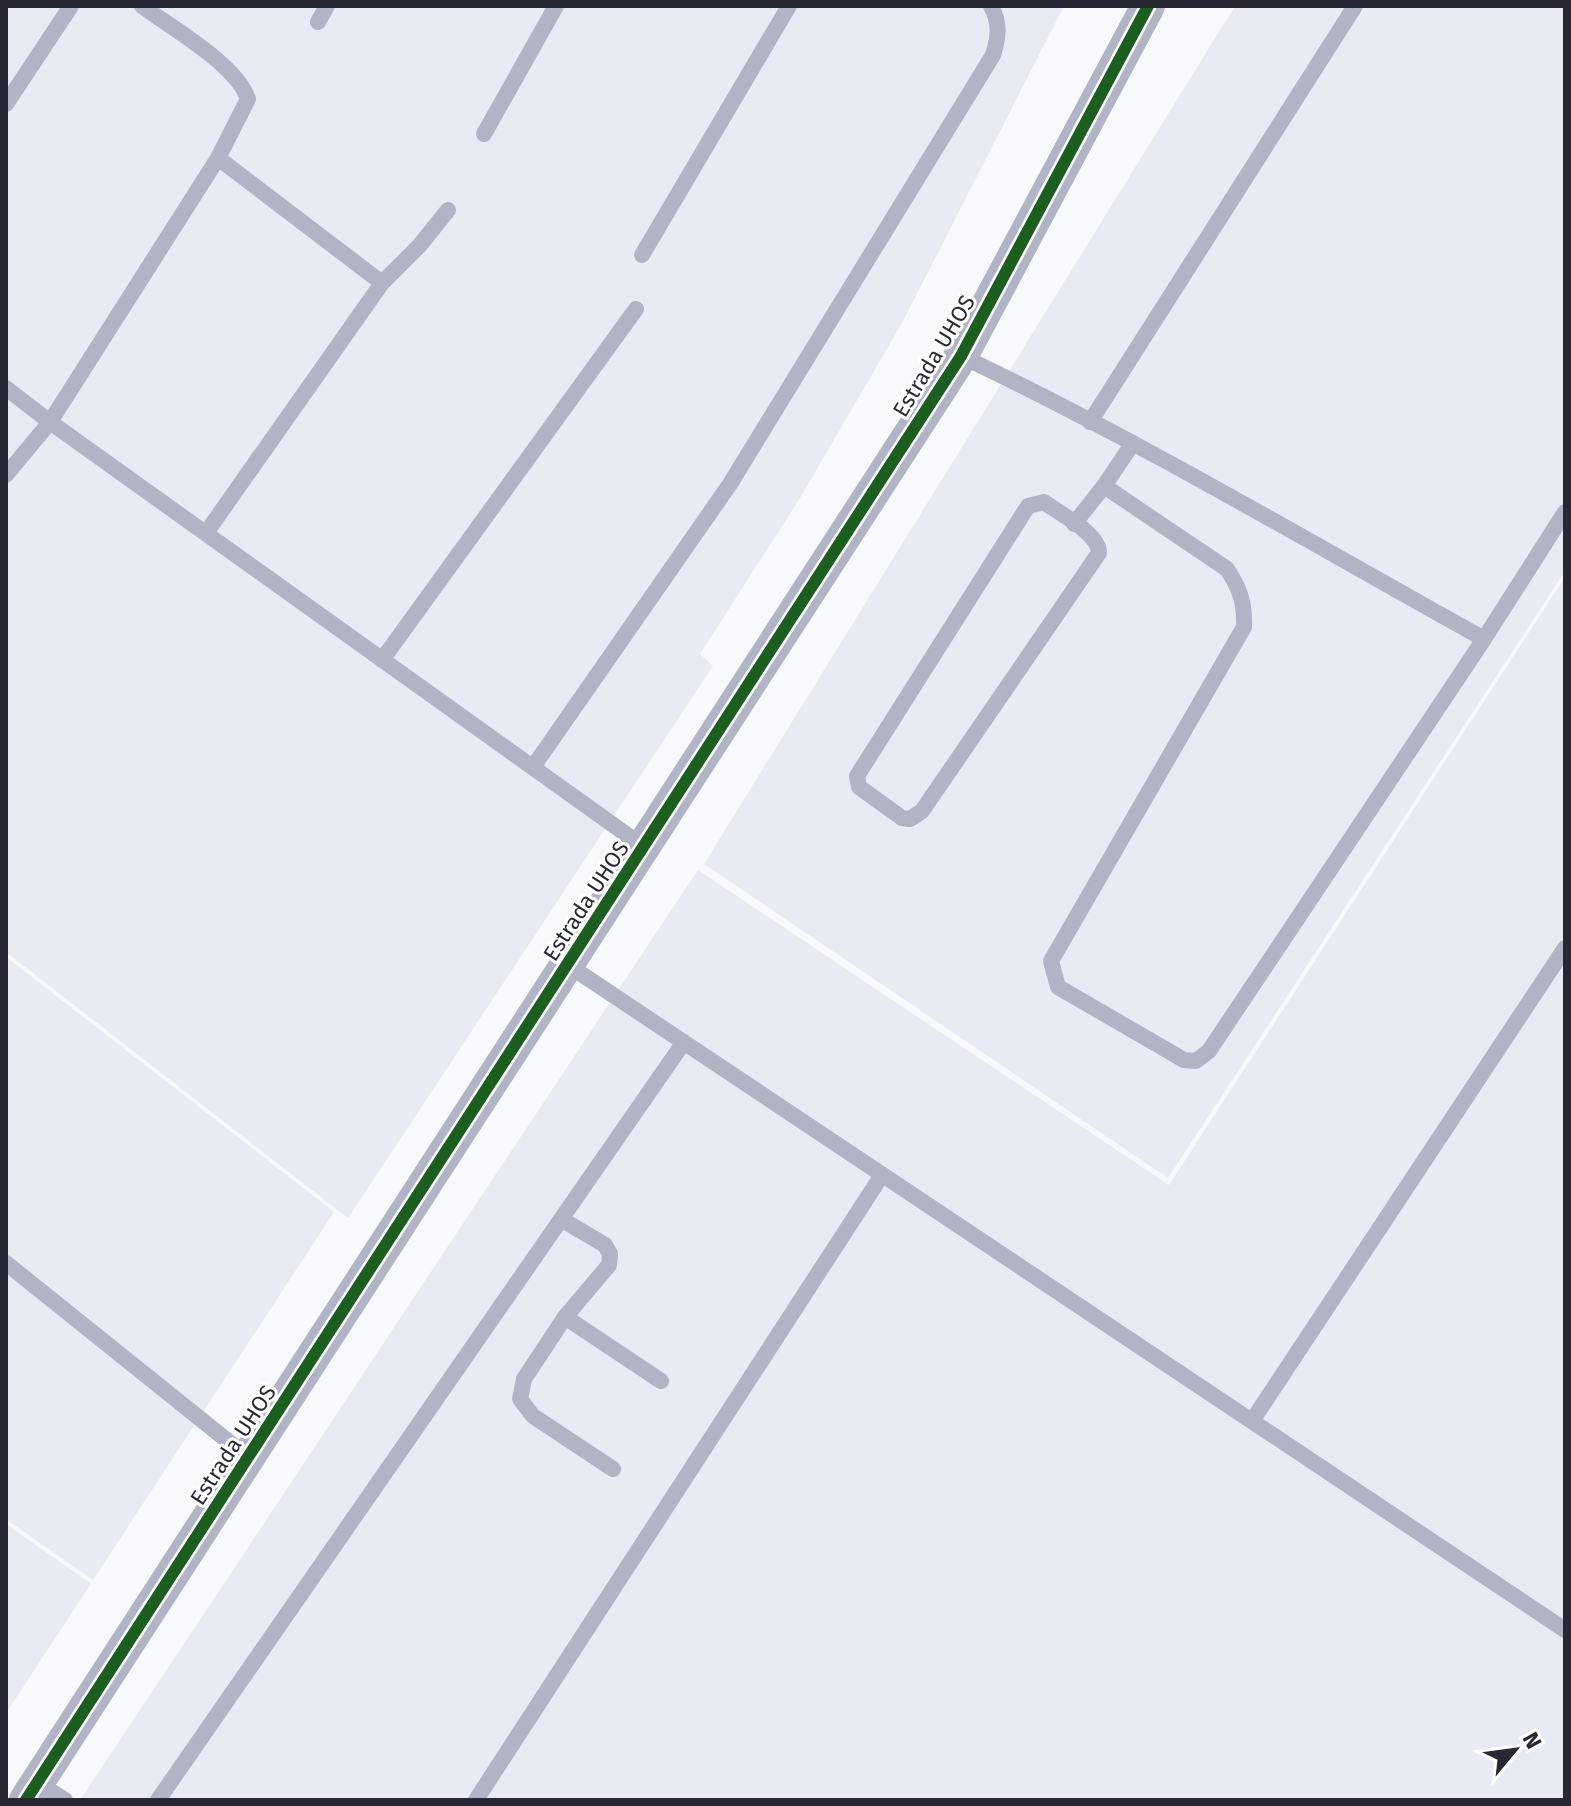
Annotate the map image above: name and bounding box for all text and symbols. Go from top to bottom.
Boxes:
street label: Estrada UHOS [887,290,981,422]
street label: Estrada UHOS [537,836,635,966]
street label: Estrada UHOS [184,1380,282,1510]
north arrow [1475,1710,1555,1790]
text: N [1517,1728,1547,1753]

